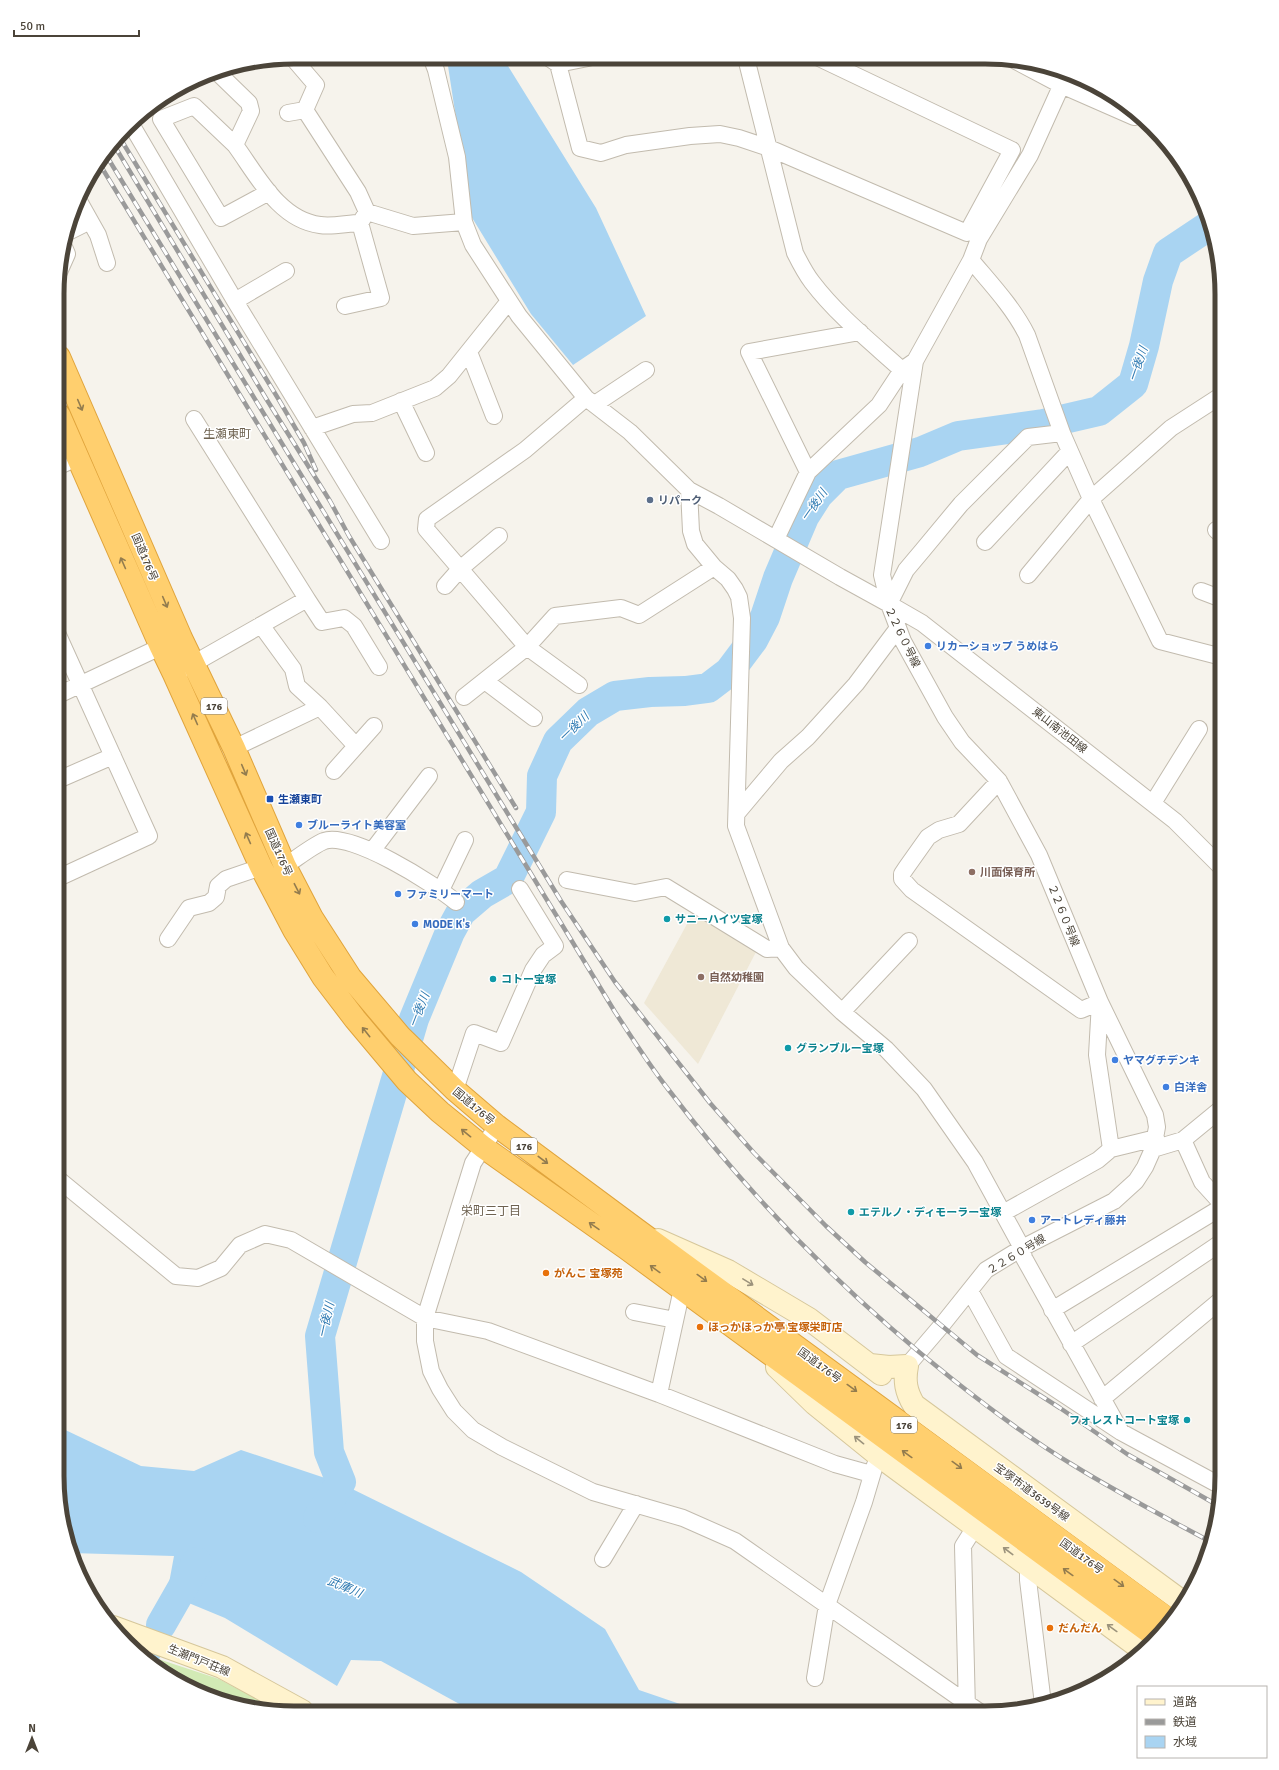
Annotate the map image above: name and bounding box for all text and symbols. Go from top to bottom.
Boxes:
scale bar [14,12,139,38]
text: 50 m [20,19,45,34]
water label: 一後川 [1126,343,1152,384]
one-way arrow [77,399,84,411]
district label: 生瀬東町 [203,427,251,442]
water label: 一後川 [798,485,832,524]
place label: リパーク [658,494,702,507]
marker: リパーク [645,495,655,505]
street label: 国道176号 [129,531,160,583]
one-way arrow [119,558,126,570]
one-way arrow [162,595,169,607]
street label: ２２６０号線 [882,605,923,670]
place label: リカーショップ うめはら [936,640,1059,653]
marker: リカーショップ うめはら [923,641,933,651]
road number: 176 [201,698,227,714]
street label: 東山南池田線 [1030,705,1090,756]
water label: 一後川 [556,708,594,745]
one-way arrow [191,714,198,726]
one-way arrow [240,764,248,776]
place label: 生瀬東町 [278,793,322,806]
marker: 生瀬東町 [265,794,275,804]
place label: ブルーライト美容室 [307,819,406,832]
marker: ブルーライト美容室 [294,820,304,830]
street label: 国道176号 [262,826,295,878]
one-way arrow [244,832,251,844]
place label: 川面保育所 [980,866,1035,879]
marker: 川面保育所 [967,867,977,877]
street label: ２２６０号線 [1045,882,1082,948]
one-way arrow [293,883,301,895]
place label: ファミリーマート [406,888,494,901]
marker: ファミリーマート [393,889,403,899]
place label: サニーハイツ宝塚 [675,913,764,926]
marker: サニーハイツ宝塚 [662,914,672,924]
place label: MODE K's [423,918,470,931]
marker: MODE K's [410,919,420,929]
place label: 自然幼稚園 [709,971,764,984]
marker: 自然幼稚園 [696,972,706,982]
place label: コトー宝塚 [501,973,557,986]
marker: コトー宝塚 [488,974,498,984]
water label: 一後川 [406,989,434,1030]
one-way arrow [361,1027,370,1038]
place label: グランブルー宝塚 [796,1042,885,1055]
marker: グランブルー宝塚 [783,1043,793,1053]
place label: ヤマグチデンキ [1123,1054,1200,1067]
marker: ヤマグチデンキ [1110,1055,1120,1065]
place label: 白洋舎 [1174,1081,1208,1094]
marker: 白洋舎 [1161,1082,1171,1092]
street label: 国道176号 [450,1085,497,1128]
one-way arrow [461,1129,472,1138]
road number: 176 [511,1138,537,1154]
one-way arrow [537,1156,548,1164]
district label: 栄町三丁目 [461,1204,521,1219]
place label: エテルノ・ディモーラー宝塚 [859,1206,1002,1219]
marker: エテルノ・ディモーラー宝塚 [846,1207,856,1217]
place label: アートレディ藤井 [1040,1214,1127,1227]
marker: アートレディ藤井 [1027,1215,1037,1225]
one-way arrow [589,1222,600,1230]
street label: ２２６０号線 [985,1232,1048,1277]
one-way arrow [650,1265,661,1274]
place label: がんこ 宝塚苑 [554,1267,622,1280]
marker: がんこ 宝塚苑 [541,1268,551,1278]
one-way arrow [696,1274,707,1282]
one-way arrow [742,1279,754,1287]
water label: 一後川 [315,1299,338,1339]
place label: ほっかほっか亭 宝塚栄町店 [708,1321,842,1334]
marker: ほっかほっか亭 宝塚栄町店 [695,1322,705,1332]
street label: 国道176号 [795,1345,844,1386]
one-way arrow [847,1384,858,1392]
place label: フォレストコート宝塚 [1069,1414,1180,1427]
marker: フォレストコート宝塚 [1182,1415,1192,1425]
road number: 176 [891,1417,917,1433]
one-way arrow [853,1435,864,1444]
one-way arrow [902,1450,913,1458]
one-way arrow [952,1460,963,1469]
street label: 宝塚市道3639号線 [992,1461,1072,1524]
street label: 国道176号 [1057,1536,1106,1577]
one-way arrow [1002,1547,1013,1555]
one-way arrow [1063,1568,1074,1577]
water label: 武庫川 [325,1574,366,1602]
one-way arrow [1113,1578,1124,1587]
place label: だんだん [1058,1622,1102,1635]
marker: だんだん [1045,1623,1055,1633]
one-way arrow [1107,1624,1118,1632]
street label: 生瀬門戸荘線 [166,1642,232,1679]
legend [1137,1686,1267,1758]
text: 道路 [1173,1695,1197,1710]
text: 鉄道 [1173,1715,1197,1730]
north arrow [12,1718,52,1758]
text: N [28,1722,36,1735]
text: 水域 [1173,1735,1197,1750]

